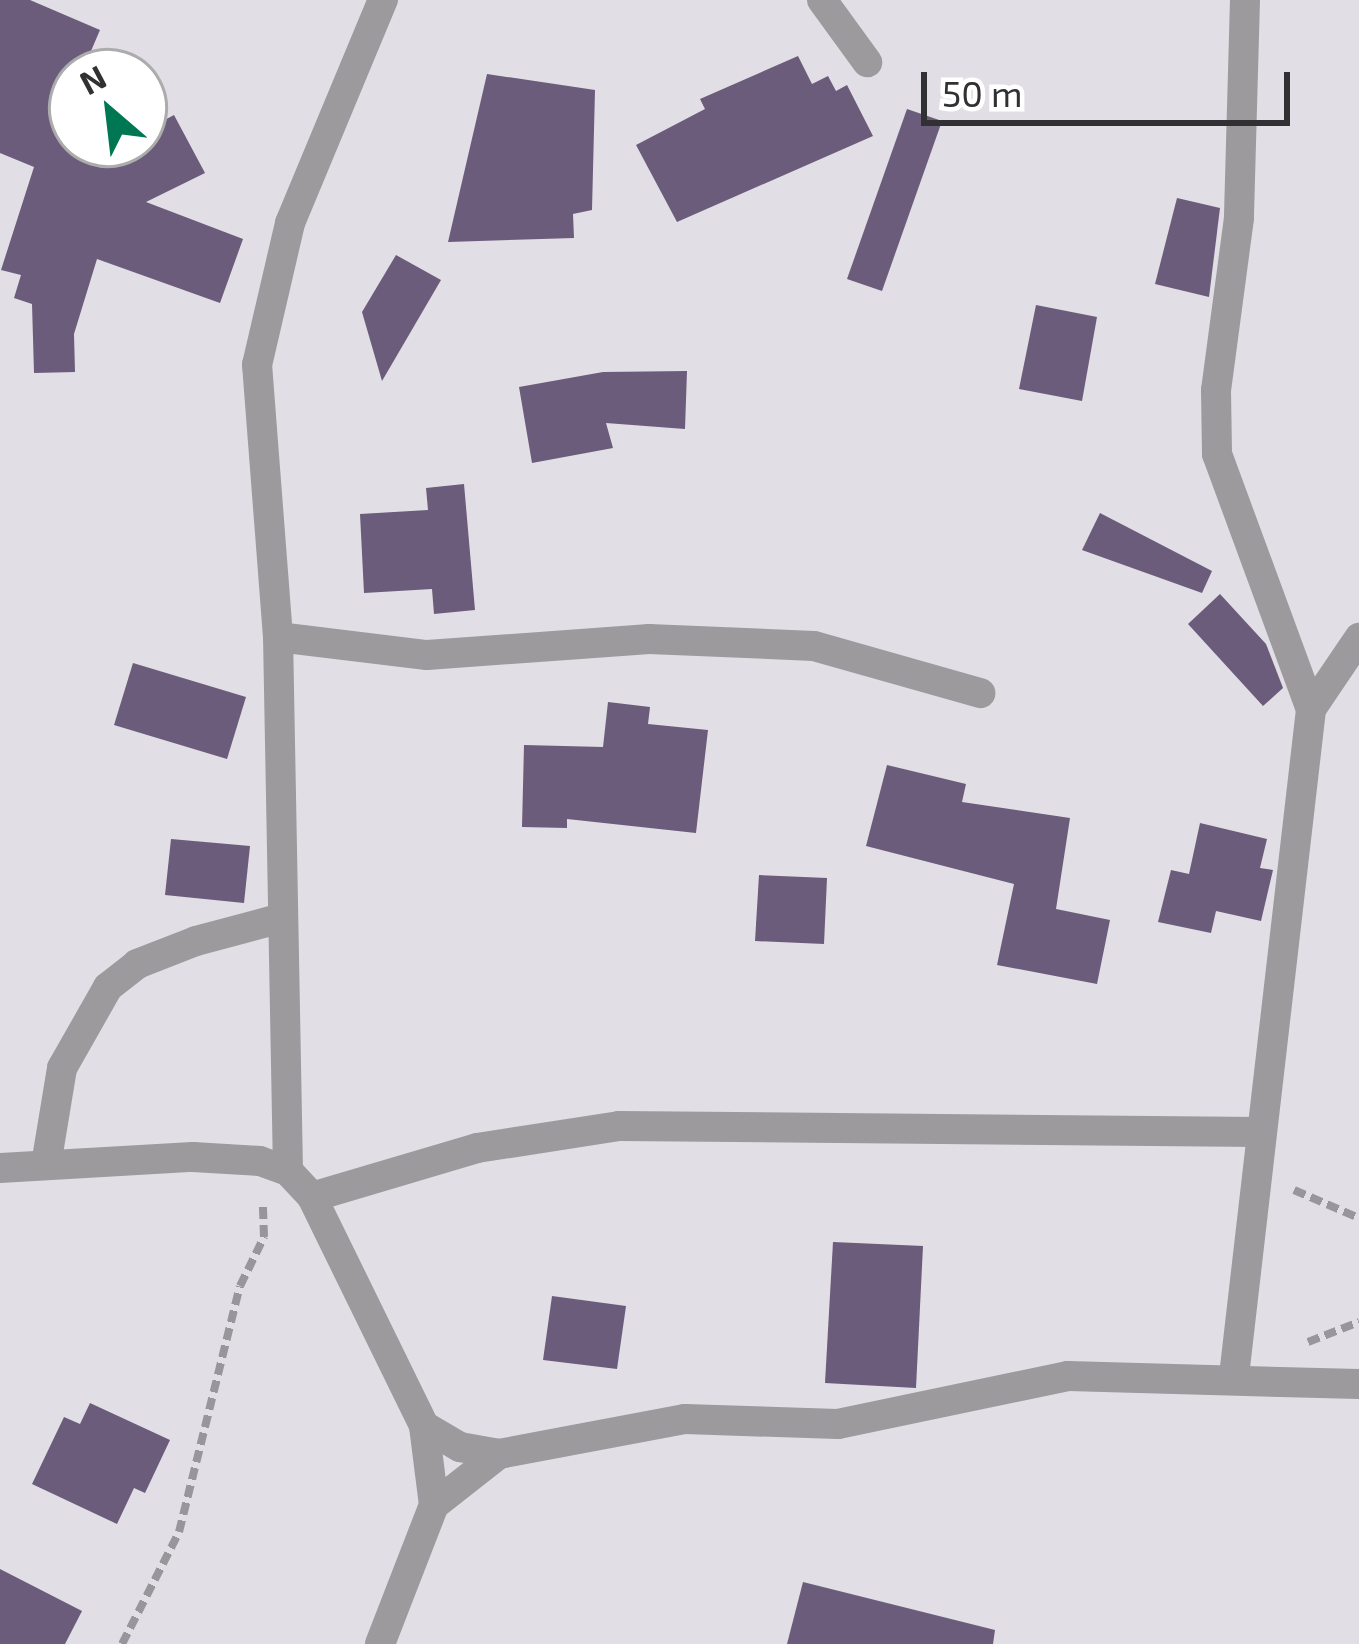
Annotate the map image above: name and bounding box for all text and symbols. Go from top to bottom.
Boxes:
north arrow [48,48,168,168]
scale bar [927,48,1296,122]
text: N [73,56,112,102]
text: 50 m [942,71,1023,114]

